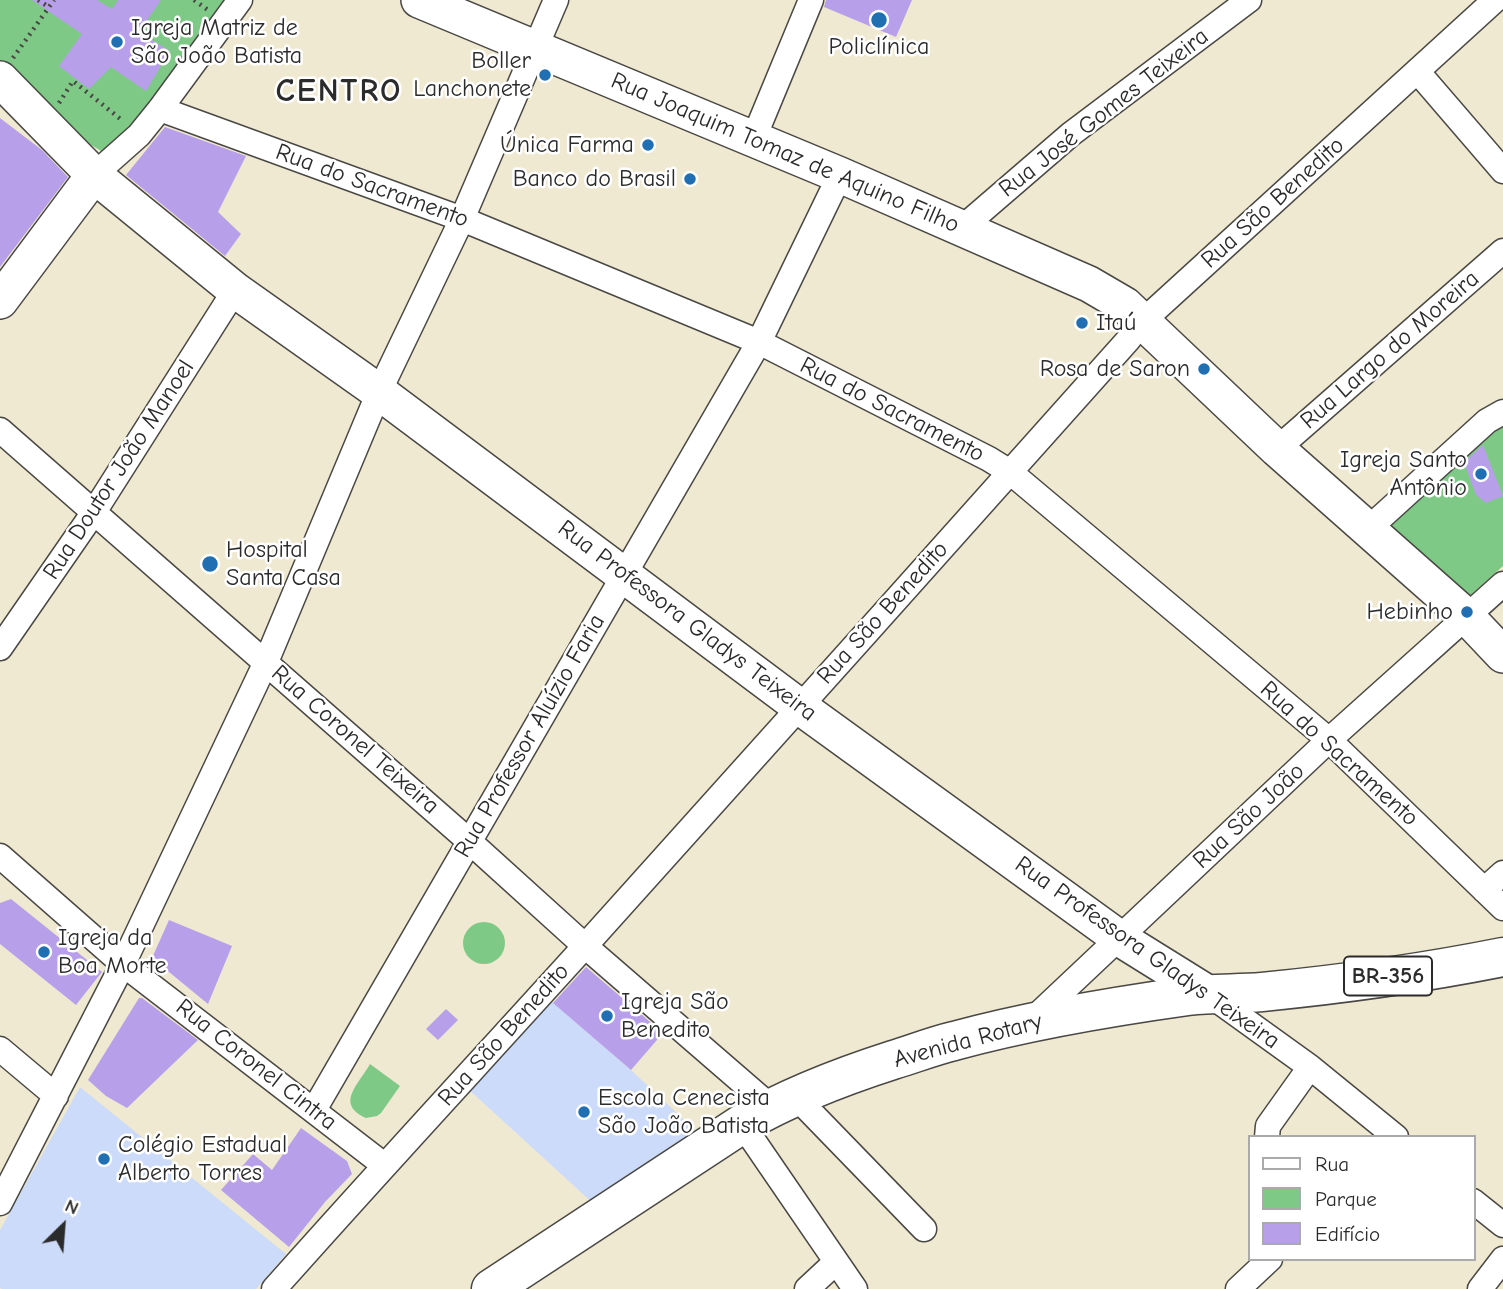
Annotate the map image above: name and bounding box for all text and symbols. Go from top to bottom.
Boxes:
marker: Policlínica [869,10,889,30]
place label: Igreja Matriz de São João Batista [131,14,302,70]
street label: Rua José Gomes Teixeira [993,22,1215,204]
place label: Policlínica [829,33,929,61]
marker: Igreja Matriz de São João Batista [109,34,125,50]
place label: Boller Lanchonete [413,47,531,103]
street label: Rua Joaquim Tomaz de Aquino Filho [607,66,963,240]
marker: Boller Lanchonete [537,67,553,83]
district label: CENTRO [276,73,402,111]
place label: Única Farma [500,131,634,159]
street label: Rua São Benedito [1196,131,1350,275]
marker: Única Farma [640,137,656,153]
street label: Rua do Sacramento [272,138,472,234]
place label: Banco do Brasil [513,165,676,193]
marker: Banco do Brasil [682,171,698,187]
street label: Rua Largo do Moreira [1295,265,1485,435]
place label: Itaú [1096,309,1136,337]
marker: Itaú [1074,315,1090,331]
street label: Rua do Sacramento [795,351,989,469]
street label: Rua Doutor João Manoel [37,355,201,585]
place label: Rosa de Saron [1040,355,1190,383]
marker: Rosa de Saron [1196,361,1212,377]
place label: Igreja Santo Antônio [1340,446,1467,502]
marker: Igreja Santo Antônio [1473,466,1489,482]
street label: Rua Professora Gladys Teixeira [552,514,822,728]
place label: Hospital Santa Casa [226,536,341,592]
street label: Rua São Benedito [811,536,955,690]
marker: Hospital Santa Casa [200,554,220,574]
place label: Hebinho [1367,598,1453,626]
marker: Hebinho [1459,604,1475,620]
street label: Rua Professor Aluízio Faria [448,609,612,863]
street label: Rua Coronel Teixeira [265,659,445,821]
street label: Rua do Sacramento [1254,675,1424,833]
street label: Rua São João [1187,757,1311,875]
street label: Rua Professora Gladys Teixeira [1009,850,1285,1056]
place label: Igreja da Boa Morte [58,924,167,980]
marker: Igreja da Boa Morte [36,944,52,960]
road number: BR-356 [1344,956,1432,995]
street label: Rua São Benedito [432,958,576,1112]
place label: Igreja São Benedito [621,988,729,1044]
street label: Rua Coronel Cintra [170,993,342,1137]
street label: Avenida Rotary [891,1007,1045,1075]
marker: Igreja São Benedito [599,1008,615,1024]
place label: Escola Cenecista São João Batista [598,1084,770,1140]
marker: Escola Cenecista São João Batista [576,1104,592,1120]
place label: Colégio Estadual Alberto Torres [118,1131,287,1187]
legend [1248,1135,1475,1261]
marker: Colégio Estadual Alberto Torres [96,1151,112,1167]
text: Rua [1315,1152,1349,1176]
text: Parque [1315,1187,1377,1211]
north arrow [28,1191,98,1261]
text: N [62,1194,82,1220]
text: Edifício [1315,1222,1380,1246]

